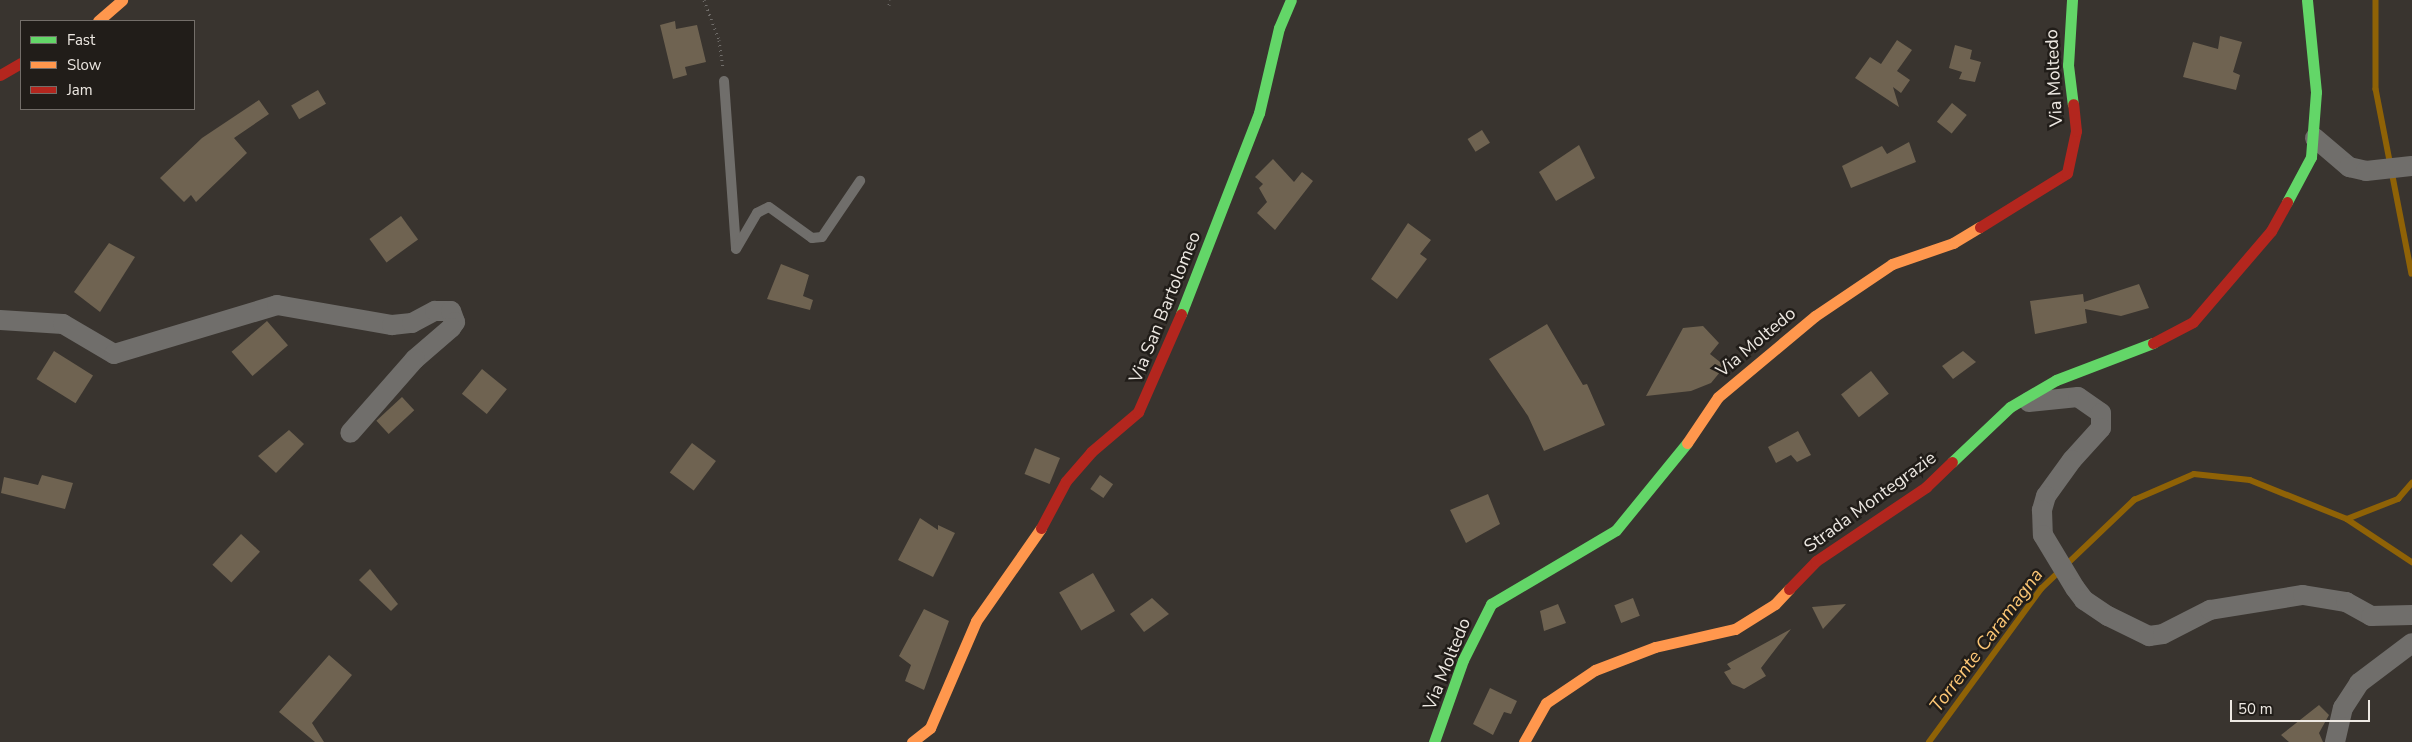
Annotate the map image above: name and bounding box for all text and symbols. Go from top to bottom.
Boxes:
legend [20,20,195,110]
street label: Via Moltedo [2041,29,2067,127]
text: Fast [67,30,95,50]
text: Slow [67,55,101,75]
text: Jam [67,80,93,100]
street label: Via San Bartolomeo [1125,228,1205,386]
street label: Via Moltedo [1712,302,1800,382]
street label: Strada Montegrazie [1800,447,1940,557]
water label: Torrente Caramagna [1925,565,2049,717]
street label: Via Moltedo [1419,615,1475,713]
scale bar [2232,690,2372,722]
text: 50 m [2238,699,2273,719]

